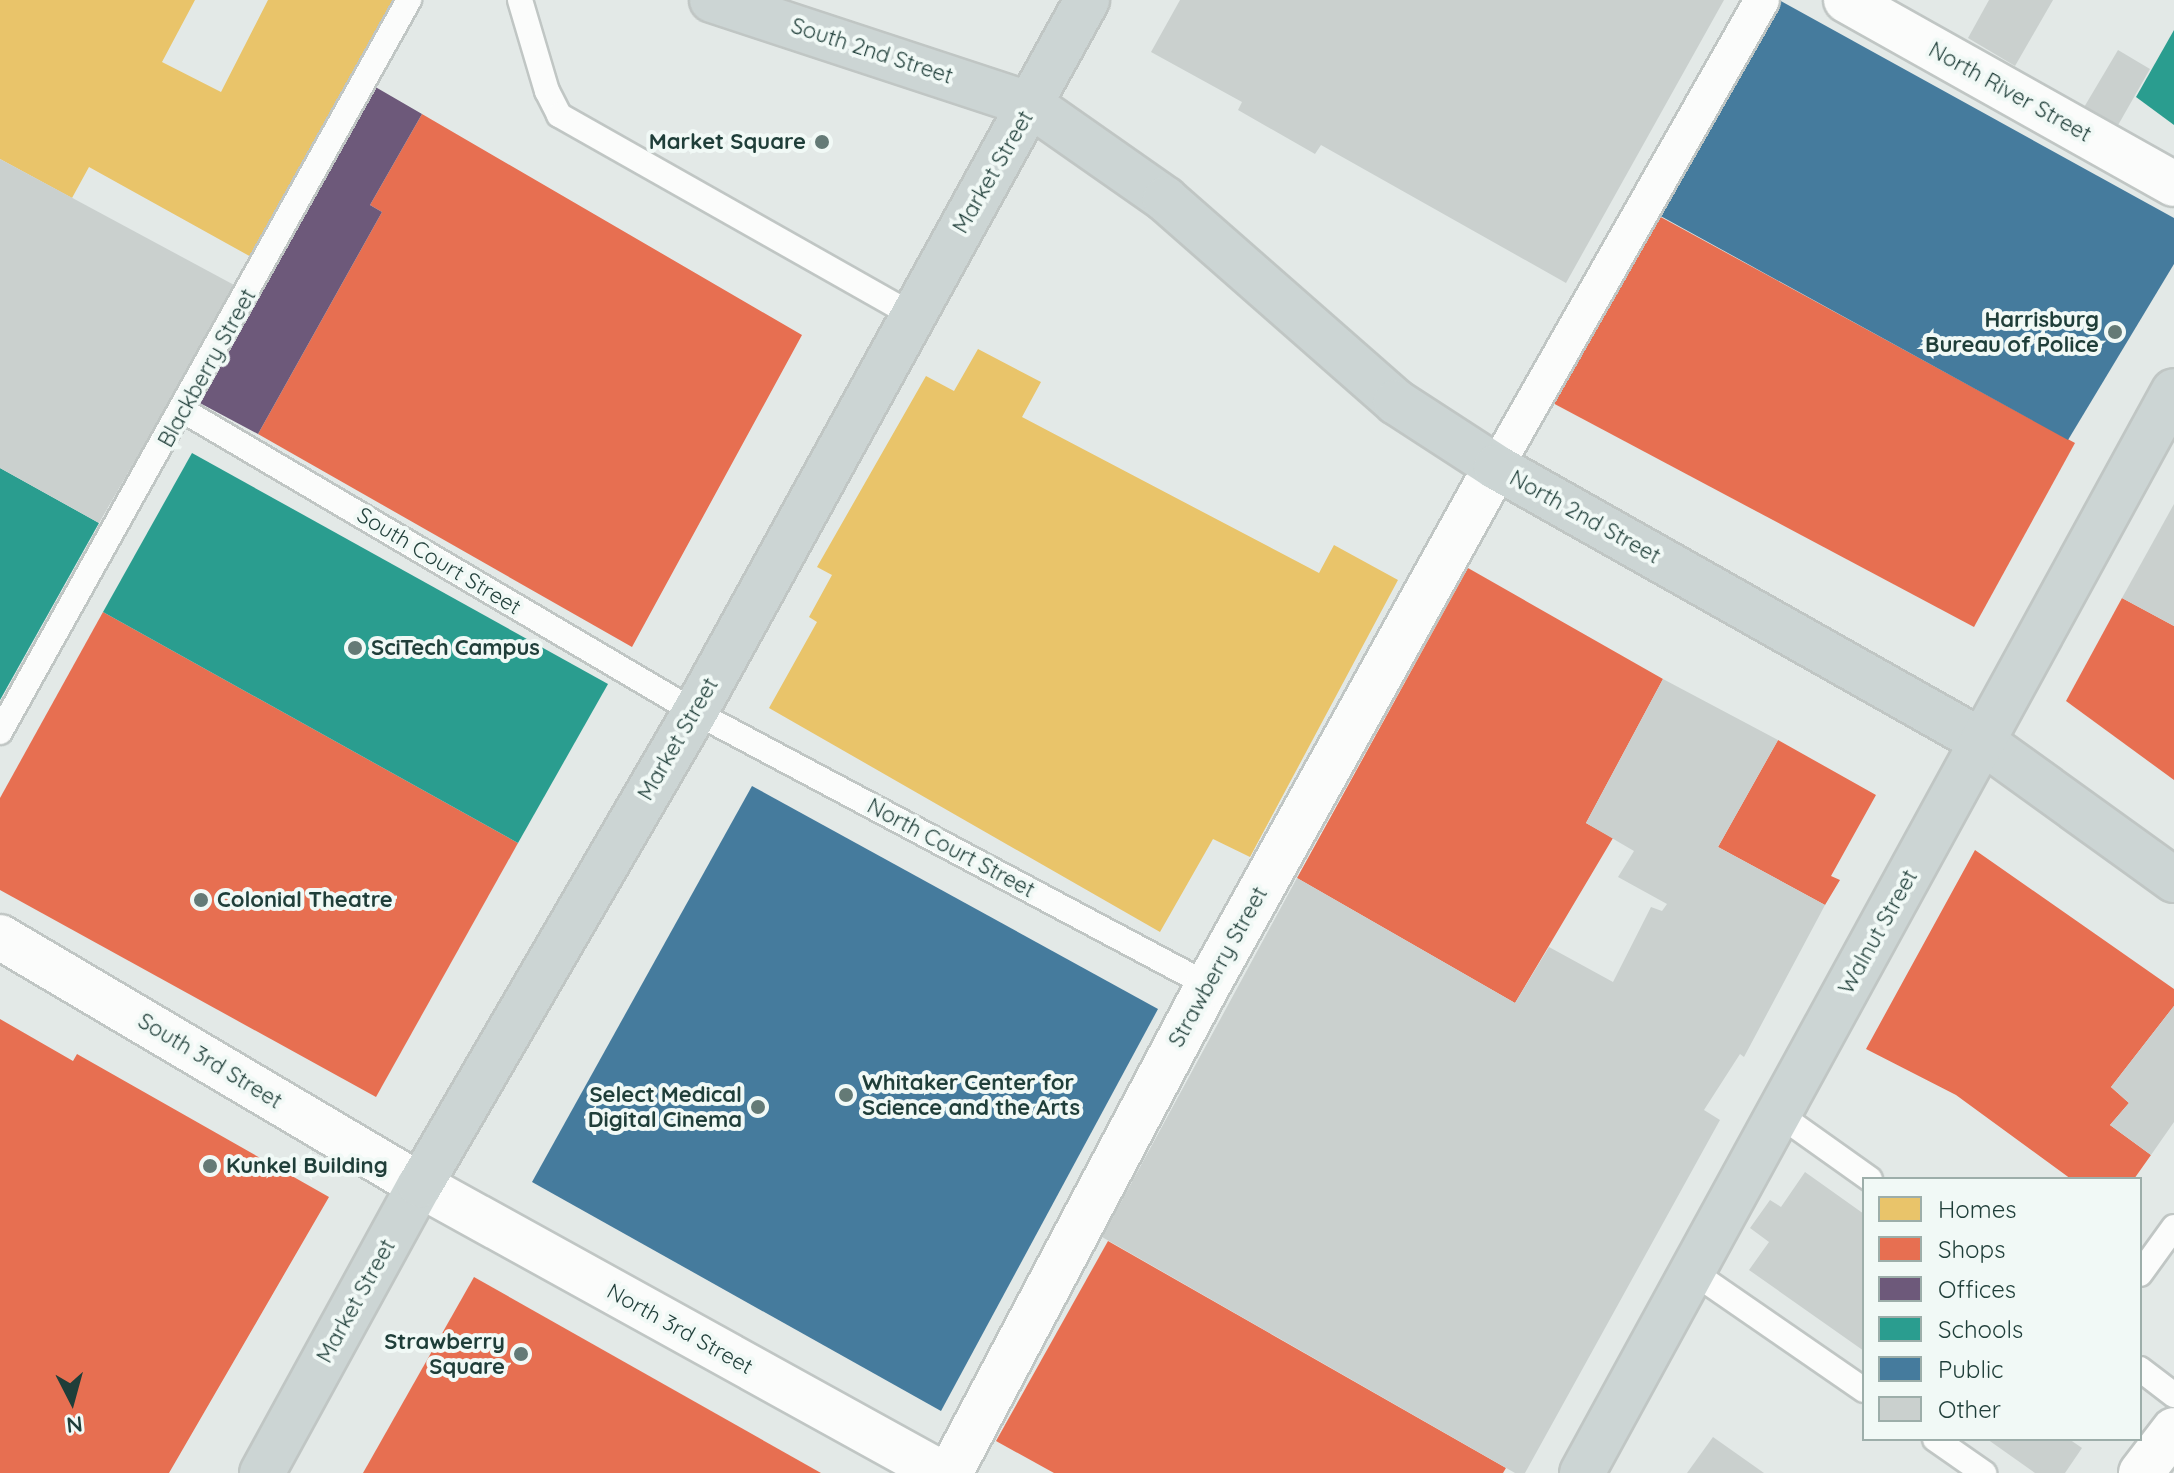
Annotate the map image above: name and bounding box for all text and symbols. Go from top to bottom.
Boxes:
street label: South 2nd Street [788,12,956,90]
street label: North River Street [1924,36,2096,148]
street label: Market Street [947,106,1039,238]
place label: Market Square [649,129,806,155]
marker: Market Square [813,133,831,151]
street label: Blackberry Street [153,284,261,452]
place label: Harrisburg Bureau of Police [1925,306,2099,358]
marker: Harrisburg Bureau of Police [2106,323,2124,341]
street label: North 2nd Street [1505,465,1665,569]
street label: South Court Street [352,502,526,620]
place label: SciTech Campus [371,635,540,661]
marker: SciTech Campus [346,639,364,657]
street label: Market Street [632,673,724,805]
street label: North Court Street [863,793,1039,903]
street label: Walnut Street [1833,865,1923,999]
street label: Strawberry Street [1163,882,1273,1052]
place label: Colonial Theatre [217,887,393,913]
marker: Colonial Theatre [192,891,210,909]
street label: South 3rd Street [133,1008,287,1114]
place label: Whitaker Center for Science and the Arts [862,1069,1080,1120]
place label: Select Medical Digital Cinema [588,1081,742,1132]
marker: Whitaker Center for Science and the Arts [837,1086,855,1104]
marker: Select Medical Digital Cinema [749,1098,767,1116]
place label: Kunkel Building [226,1153,388,1179]
marker: Kunkel Building [201,1157,219,1175]
legend [1862,1177,2142,1441]
text: Homes [1938,1194,2016,1224]
text: Shops [1938,1234,2005,1264]
street label: Market Street [311,1235,401,1367]
text: Offices [1938,1274,2016,1304]
street label: North 3rd Street [602,1278,758,1380]
text: Schools [1938,1314,2023,1344]
place label: Strawberry Square [384,1328,505,1380]
marker: Strawberry Square [512,1345,530,1363]
text: Public [1938,1354,2003,1384]
north arrow [32,1361,112,1441]
text: Other [1938,1394,2001,1424]
text: N [65,1410,84,1440]

